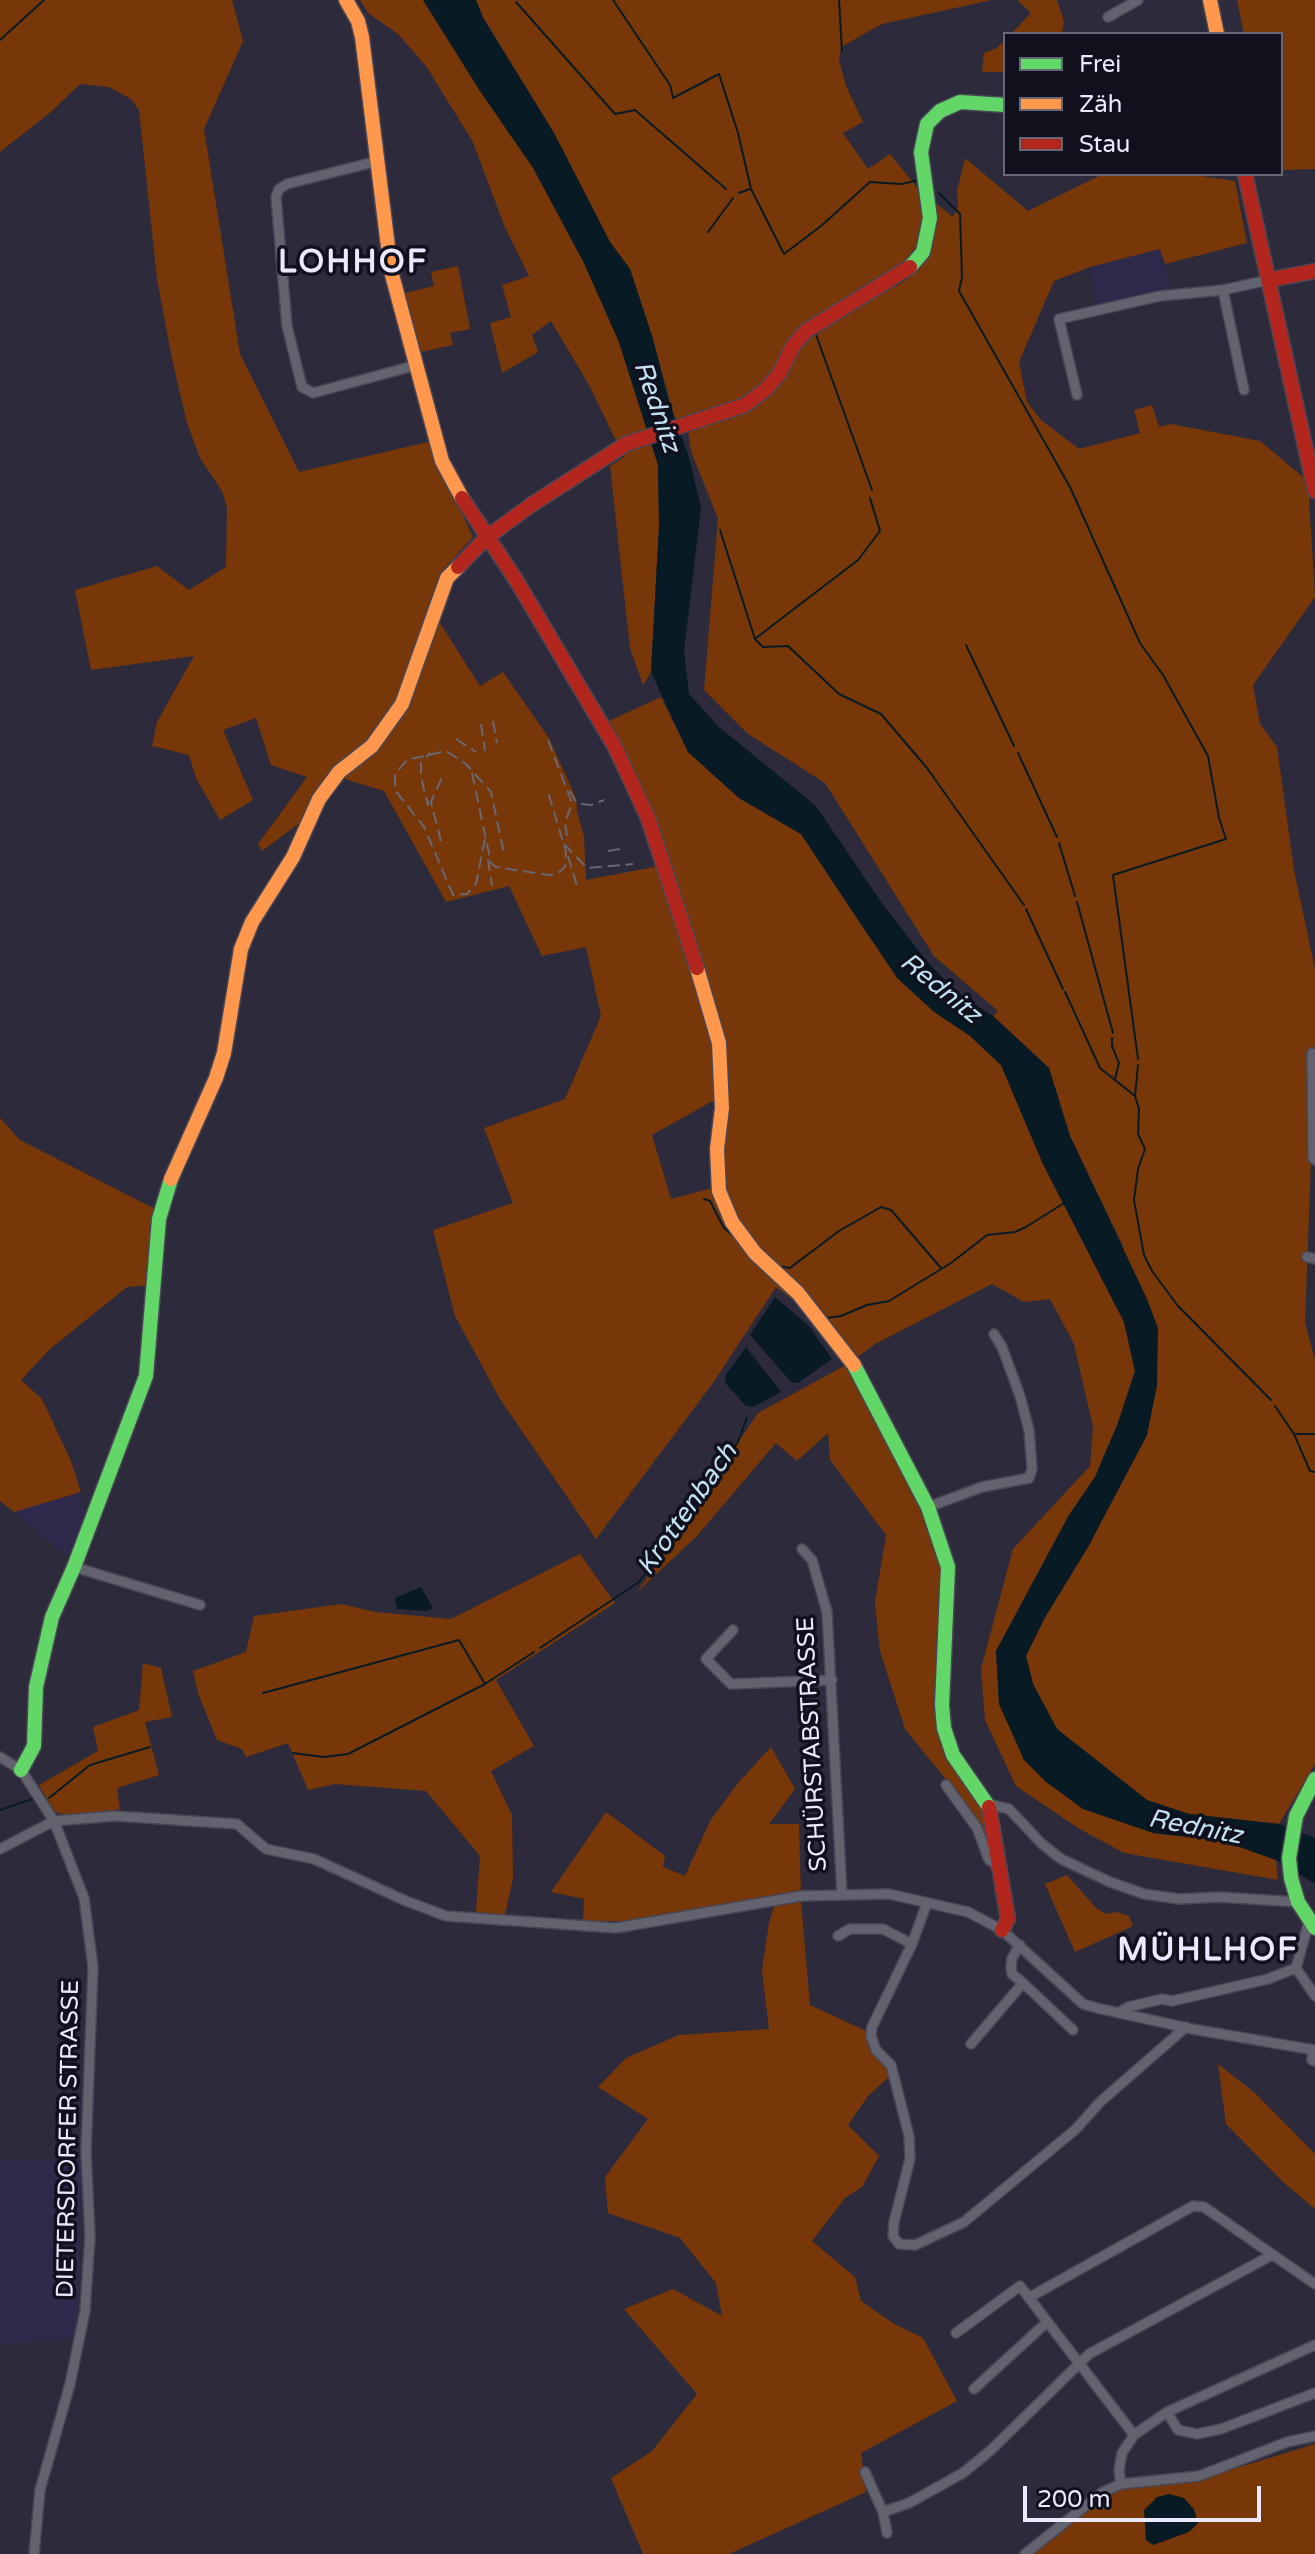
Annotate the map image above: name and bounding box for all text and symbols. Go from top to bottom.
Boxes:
legend [1003,32,1283,176]
text: Frei [1079,50,1121,79]
text: Zäh [1079,90,1122,119]
text: Stau [1079,130,1130,159]
district label: LOHHOF [278,245,428,283]
water label: Rednitz [626,357,686,457]
water label: Rednitz [893,947,987,1031]
water label: Krottenbach [631,1438,745,1582]
street label: SCHÜRSTABSTRASSE [792,1616,834,1872]
water label: Rednitz [1145,1804,1245,1852]
district label: MÜHLHOF [1117,1933,1299,1971]
street label: DIETERSDORFER STRASSE [52,1980,86,2298]
scale bar [1027,2470,1265,2520]
text: 200 m [1037,2485,1111,2514]

